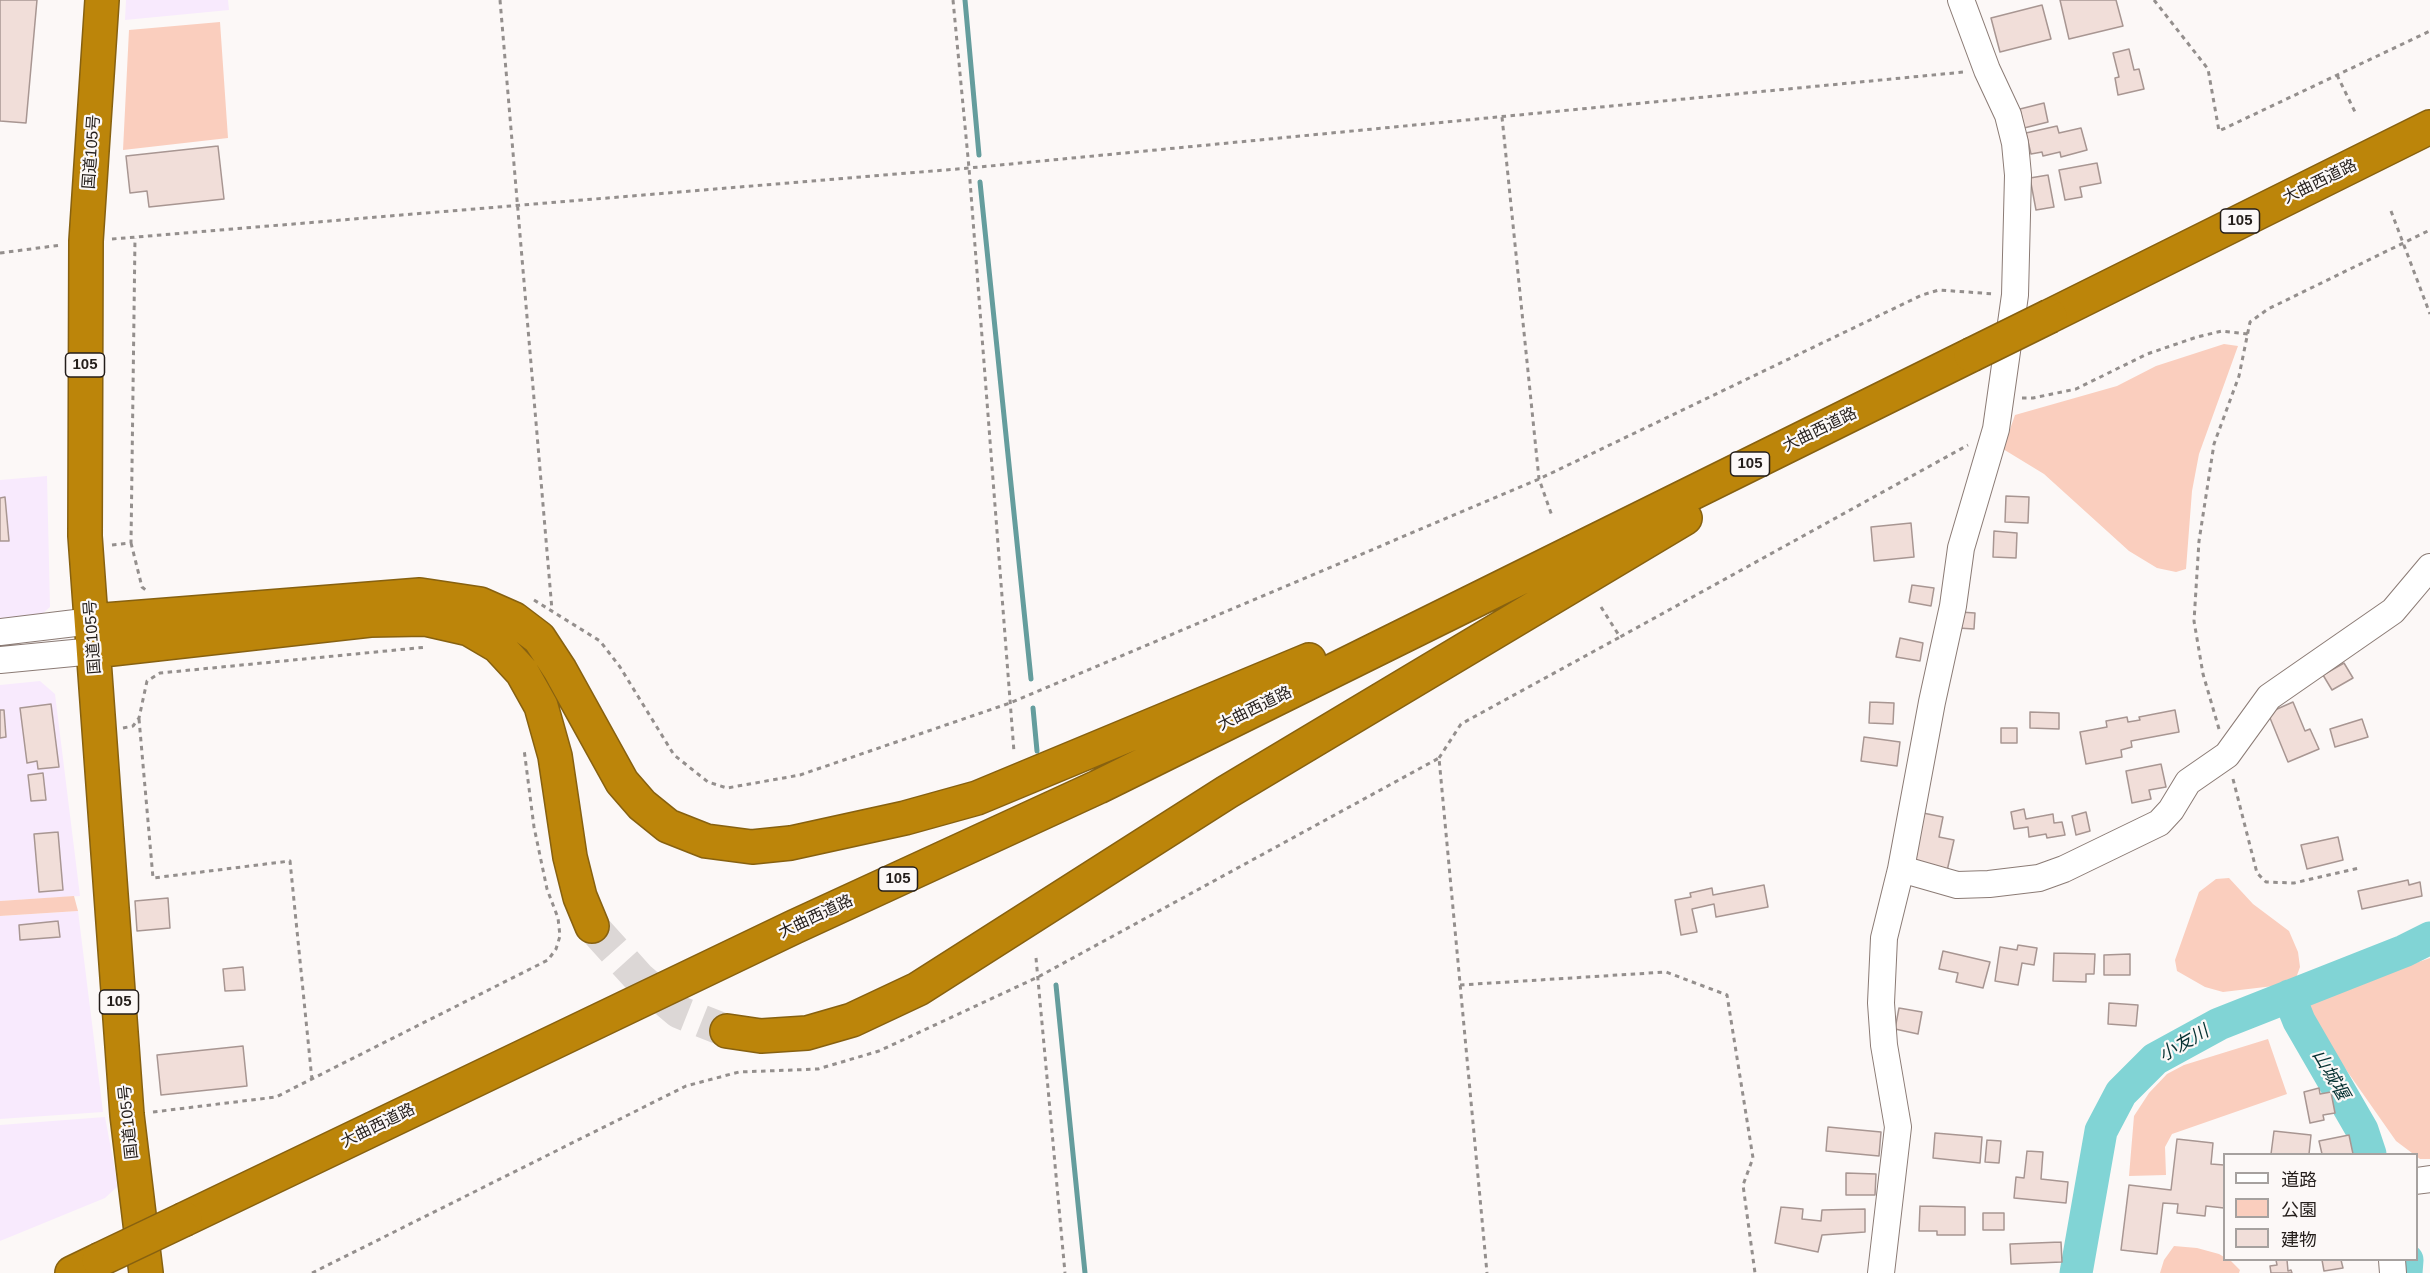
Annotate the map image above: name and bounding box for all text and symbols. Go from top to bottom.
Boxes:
street label: 国道105号 [80,114,104,190]
street label: 大曲西道路 [2280,156,2360,208]
road number: 105 [2220,209,2260,233]
road number: 105 [66,353,104,377]
street label: 大曲西道路 [1780,404,1860,456]
road number: 105 [1730,452,1770,476]
street label: 国道105号 [81,599,105,675]
street label: 大曲西道路 [1215,683,1295,735]
road number: 105 [878,867,918,891]
street label: 大曲西道路 [776,891,856,943]
road number: 105 [100,990,138,1014]
water label: 小友川 [2155,1021,2213,1067]
water label: 山城堰 [2307,1046,2353,1104]
street label: 国道105号 [116,1084,142,1160]
street label: 大曲西道路 [338,1100,418,1152]
legend [2223,1153,2418,1261]
text: 道路 [2281,1170,2317,1190]
text: 公園 [2281,1200,2317,1220]
text: 建物 [2281,1230,2317,1250]

